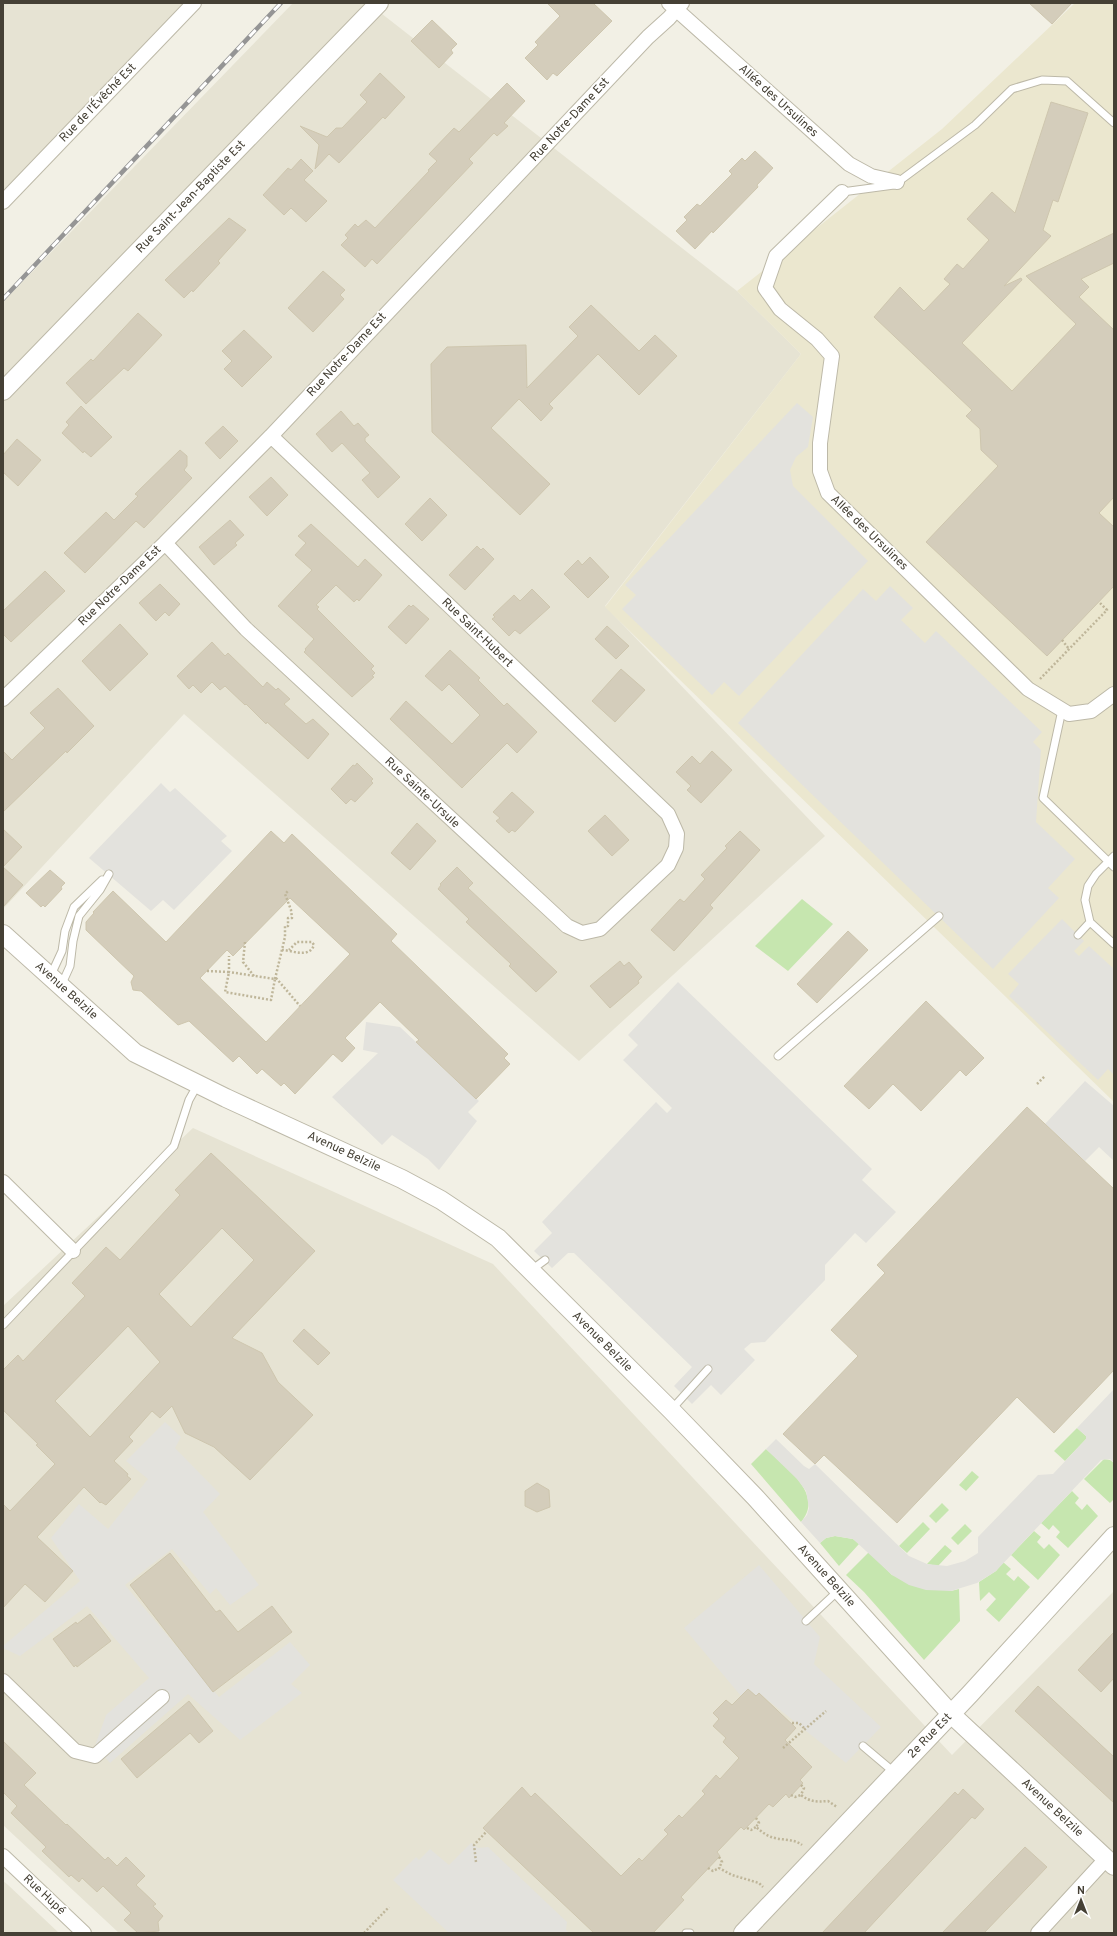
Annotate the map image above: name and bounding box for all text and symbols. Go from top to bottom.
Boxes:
street label: Rue de l'Évêché Est [56,60,140,146]
street label: Allée des Ursulines [735,61,821,141]
street label: Rue Notre-Dame Est [527,74,613,166]
street label: Rue Saint-Jean-Baptiste Est [133,137,249,257]
street label: Rue Notre-Dame Est [304,309,390,401]
street label: Allée des Ursulines [827,492,911,574]
street label: Rue Notre-Dame Est [75,542,165,630]
street label: Rue Saint-Hubert [438,595,516,671]
street label: Rue Sainte-Ursule [381,754,463,832]
street label: Avenue Belzile [31,959,101,1023]
street label: Avenue Belzile [305,1128,383,1176]
street label: Avenue Belzile [568,1308,636,1376]
street label: Avenue Belzile [794,1541,858,1611]
street label: 2e Rue Est [904,1710,956,1762]
street label: Avenue Belzile [1018,1775,1086,1841]
street label: Rue Hupé [19,1871,69,1919]
north arrow [1061,1880,1101,1920]
text: N [1077,1884,1085,1898]

